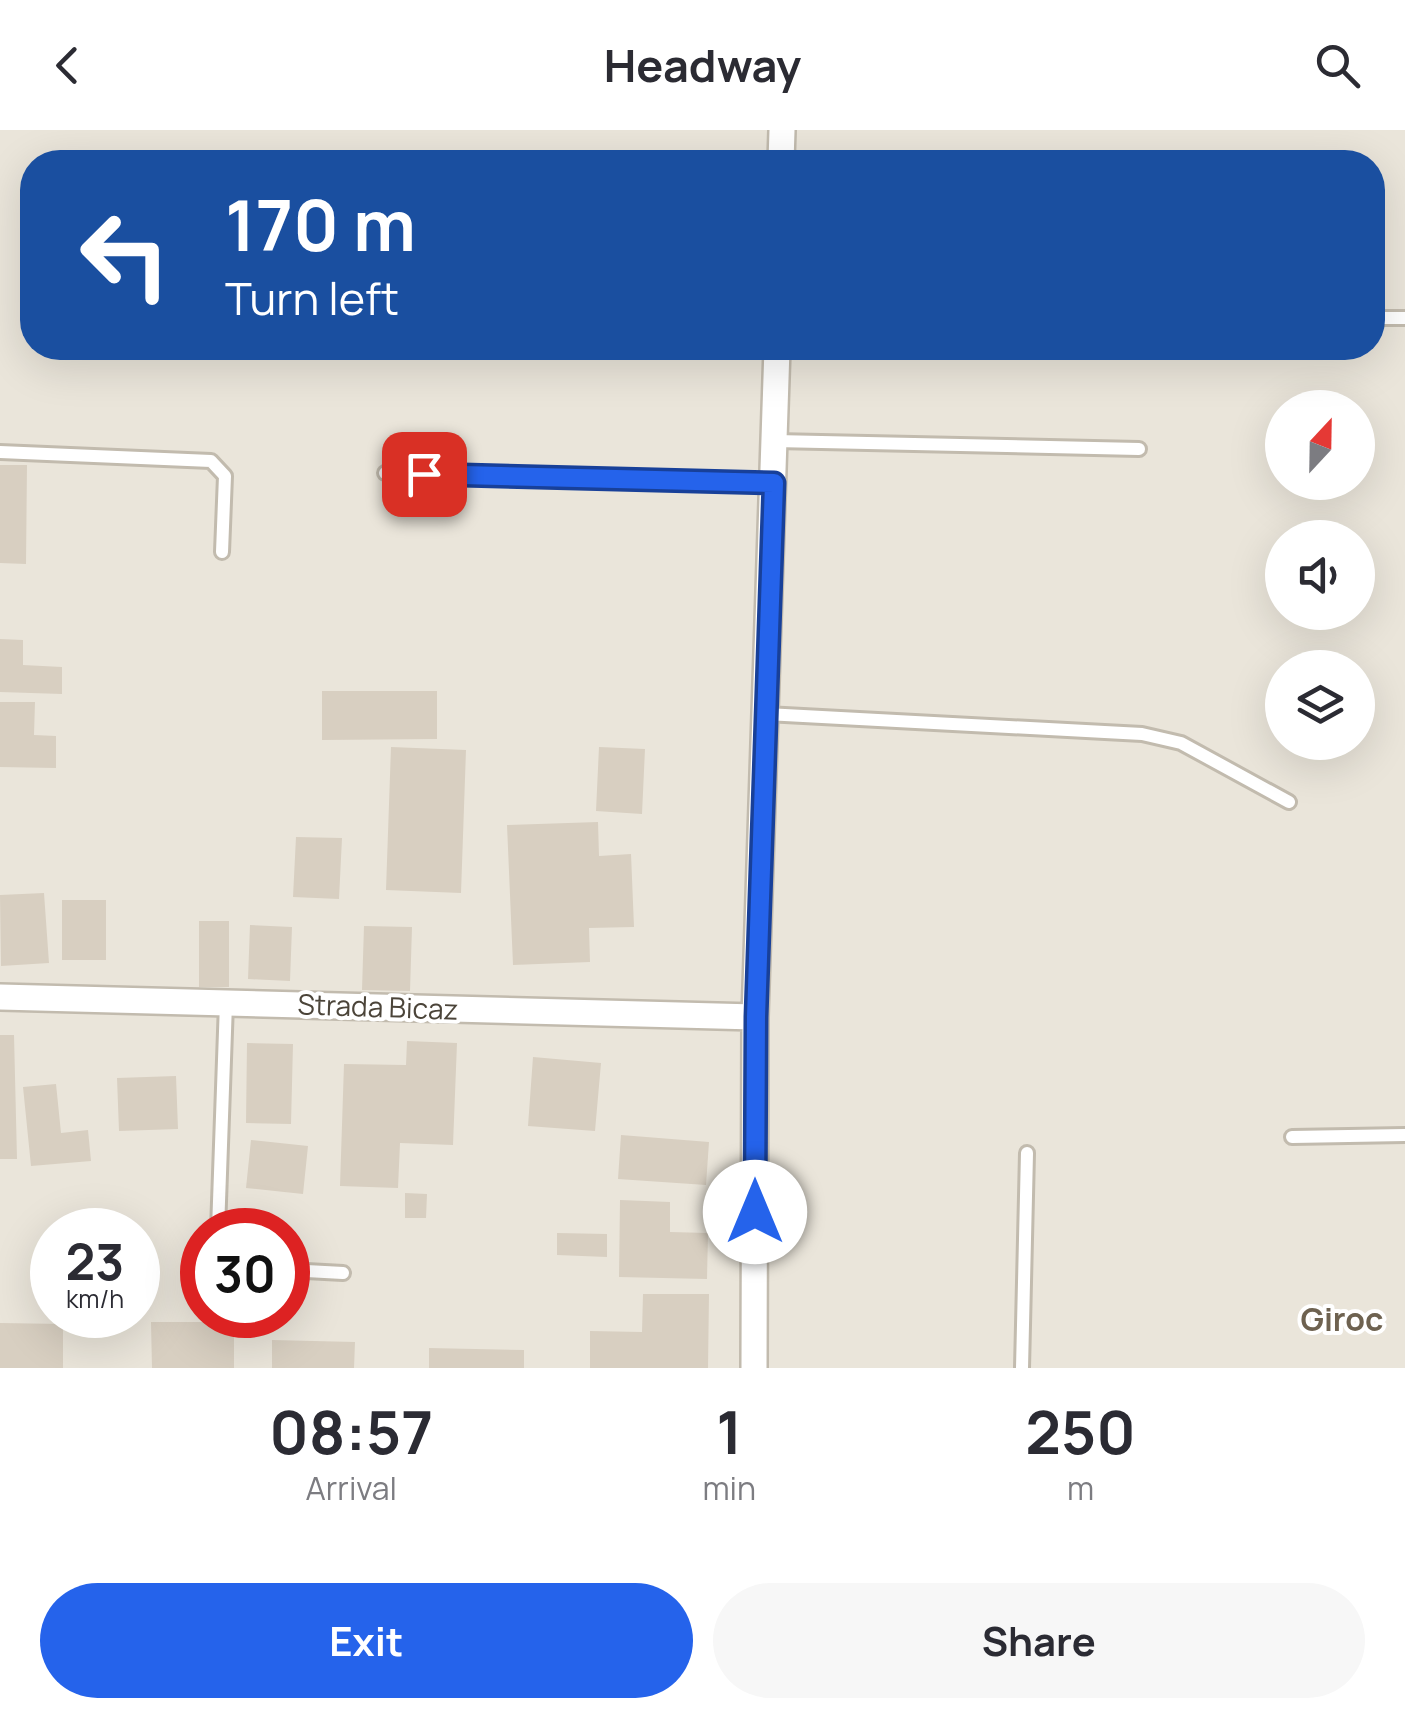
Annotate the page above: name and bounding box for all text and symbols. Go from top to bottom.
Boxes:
text: Headway [604,34,801,96]
icon: back [40,38,95,93]
icon: search [1310,38,1365,93]
text: 170 m [225,176,416,272]
icon: left [60,190,190,320]
text: Turn left [225,267,399,329]
north arrow [1265,390,1375,500]
map controls [1265,390,1375,760]
pin [382,432,467,517]
icon: arrive [397,447,452,502]
button: sound [1265,520,1375,630]
button: layers [1265,650,1375,760]
street label: Strada Bicaz [297,984,459,1028]
position arrow [703,1160,807,1264]
speed limit sign: 30 [180,1208,310,1338]
text: 23 [66,1227,124,1295]
text: km/h [66,1281,124,1316]
district label: Giroc [1300,1297,1384,1341]
text: 08:57 [269,1390,433,1472]
text: 1 [716,1390,742,1472]
text: 250 [1025,1390,1136,1472]
text: Arrival [306,1466,397,1510]
text: min [702,1466,756,1510]
text: m [1067,1466,1094,1510]
button: Exit [40,1583,693,1698]
button: Share [713,1583,1365,1698]

